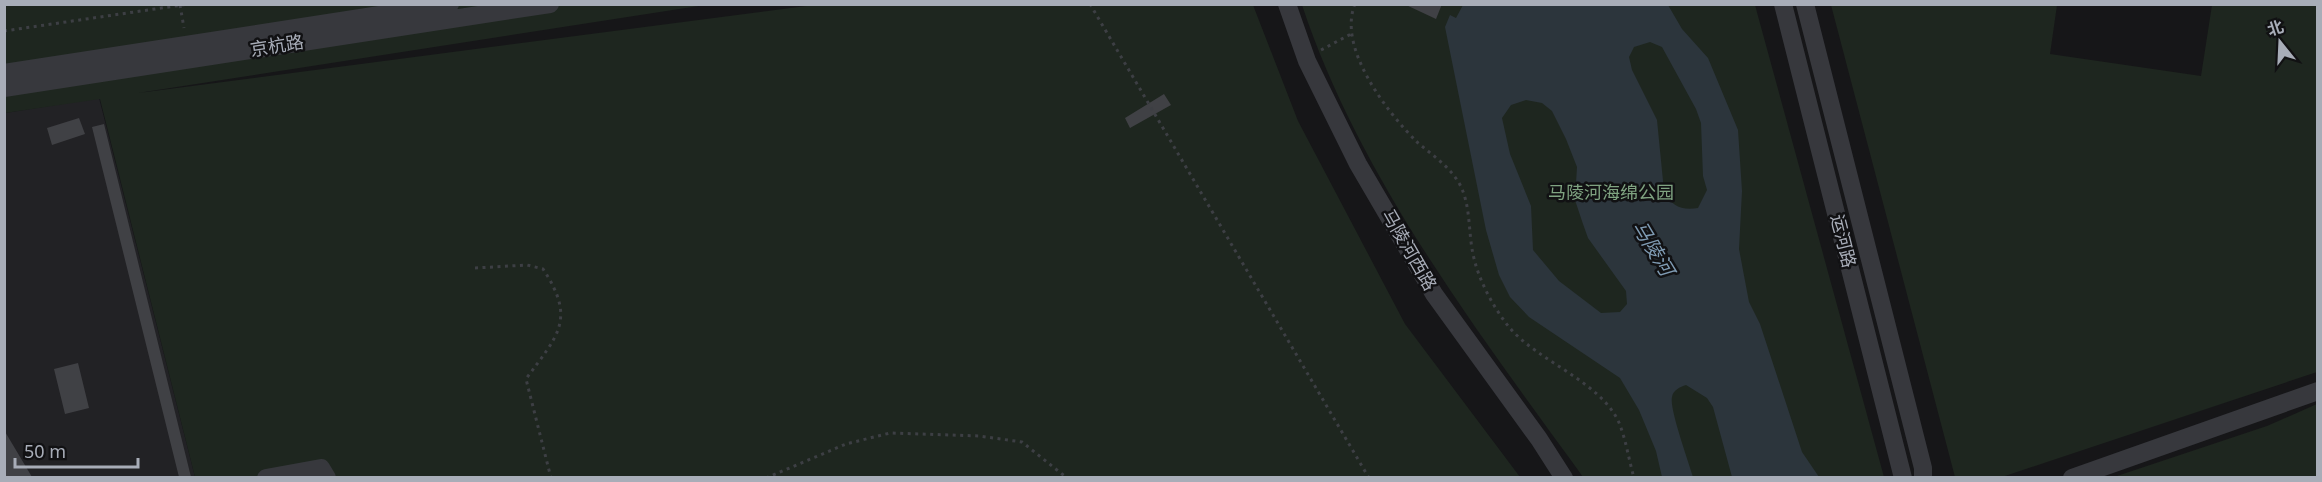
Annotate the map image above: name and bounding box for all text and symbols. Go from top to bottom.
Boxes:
north arrow [2250,12,2310,72]
text: 北 [2264,15,2286,41]
street label: 京杭路 [248,29,305,61]
park label: 马陵河海绵公园 [1548,180,1674,204]
street label: 马陵河西路 [1377,205,1443,294]
street label: 运河路 [1826,212,1862,270]
water label: 马陵河 [1626,215,1683,284]
scale bar [15,431,138,469]
text: 50 m [24,439,66,463]

